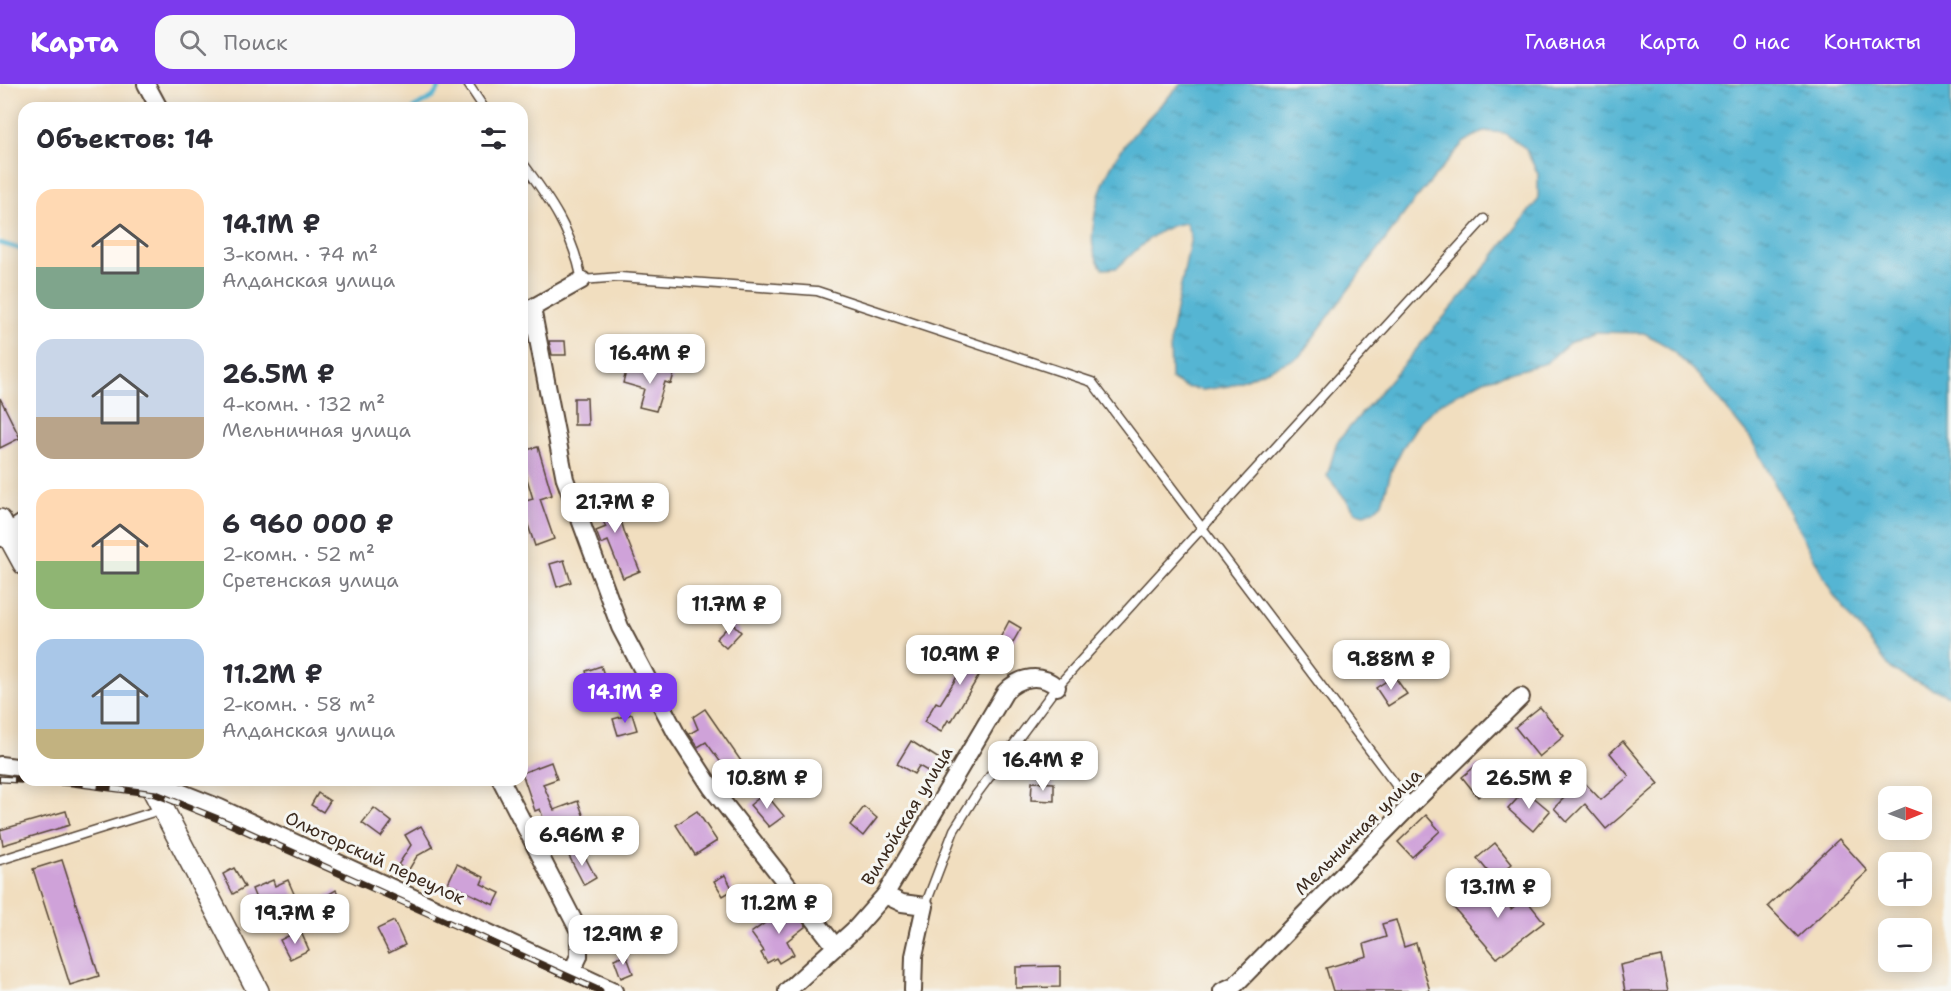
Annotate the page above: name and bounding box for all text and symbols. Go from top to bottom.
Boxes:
search box [155,15,575,69]
text: Карта [30,23,119,61]
icon: search [176,26,209,59]
text: Поиск [224,28,288,57]
text: Главная [1525,28,1606,56]
text: Карта [1639,28,1699,56]
text: О нас [1732,28,1790,56]
text: Контакты [1823,28,1921,56]
text: Объектов: 14 [36,121,213,156]
icon: filters [477,122,510,155]
text: 14.1M ₽ [222,206,321,241]
icon: home [84,213,156,285]
text: 3-комн. · 74 m² [222,241,378,267]
text: Алданская улица [222,267,395,293]
pin: 16.4M ₽ [595,334,705,385]
text: 16.4M ₽ [609,340,691,366]
text: 26.5M ₽ [222,356,335,391]
icon: home [84,363,156,435]
text: 4-комн. · 132 m² [222,391,385,417]
text: Мельничная улица [222,417,411,443]
pin: 21.7M ₽ [560,483,670,534]
text: 21.7M ₽ [575,489,655,515]
text: 6 960 000 ₽ [222,506,394,541]
icon: home [84,513,156,585]
text: 2-комн. · 52 m² [222,541,375,567]
text: Сретенская улица [222,567,399,593]
pin: 11.7M ₽ [674,585,784,636]
text: 11.7M ₽ [691,591,767,617]
pin: 10.9M ₽ [905,635,1015,686]
pin: 9.88M ₽ [1336,640,1446,691]
text: 10.9M ₽ [920,641,1000,667]
text: 9.88M ₽ [1347,646,1435,672]
text: 11.2M ₽ [222,656,323,691]
icon: home [84,663,156,735]
pin: 14.1M ₽ [570,673,680,724]
text: 14.1M ₽ [587,679,663,705]
text: 2-комн. · 58 m² [222,691,376,717]
text: Алданская улица [222,717,395,743]
pin: 16.4M ₽ [988,741,1098,792]
street label: Вилюйская улица [856,742,958,890]
text: 16.4M ₽ [1002,747,1084,773]
pin: 10.8M ₽ [712,759,822,810]
pin: 26.5M ₽ [1474,759,1584,810]
street label: Мельничная улица [1289,763,1427,901]
text: 10.8M ₽ [726,765,808,791]
text: 26.5M ₽ [1486,765,1572,791]
north arrow [1878,786,1932,840]
map controls [1878,786,1932,972]
street label: Олюторский переулок [281,806,469,910]
pin: 6.96M ₽ [527,816,637,867]
text: 6.96M ₽ [539,822,625,848]
button: + [1878,852,1932,906]
pin: 13.1M ₽ [1443,868,1553,919]
text: 13.1M ₽ [1460,874,1536,900]
pin: 11.2M ₽ [724,884,834,935]
text: 11.2M ₽ [740,890,818,916]
pin: 19.7M ₽ [240,894,350,945]
text: 19.7M ₽ [254,900,336,926]
pin: 12.9M ₽ [568,915,678,966]
button: − [1878,918,1932,972]
text: 12.9M ₽ [583,921,663,947]

